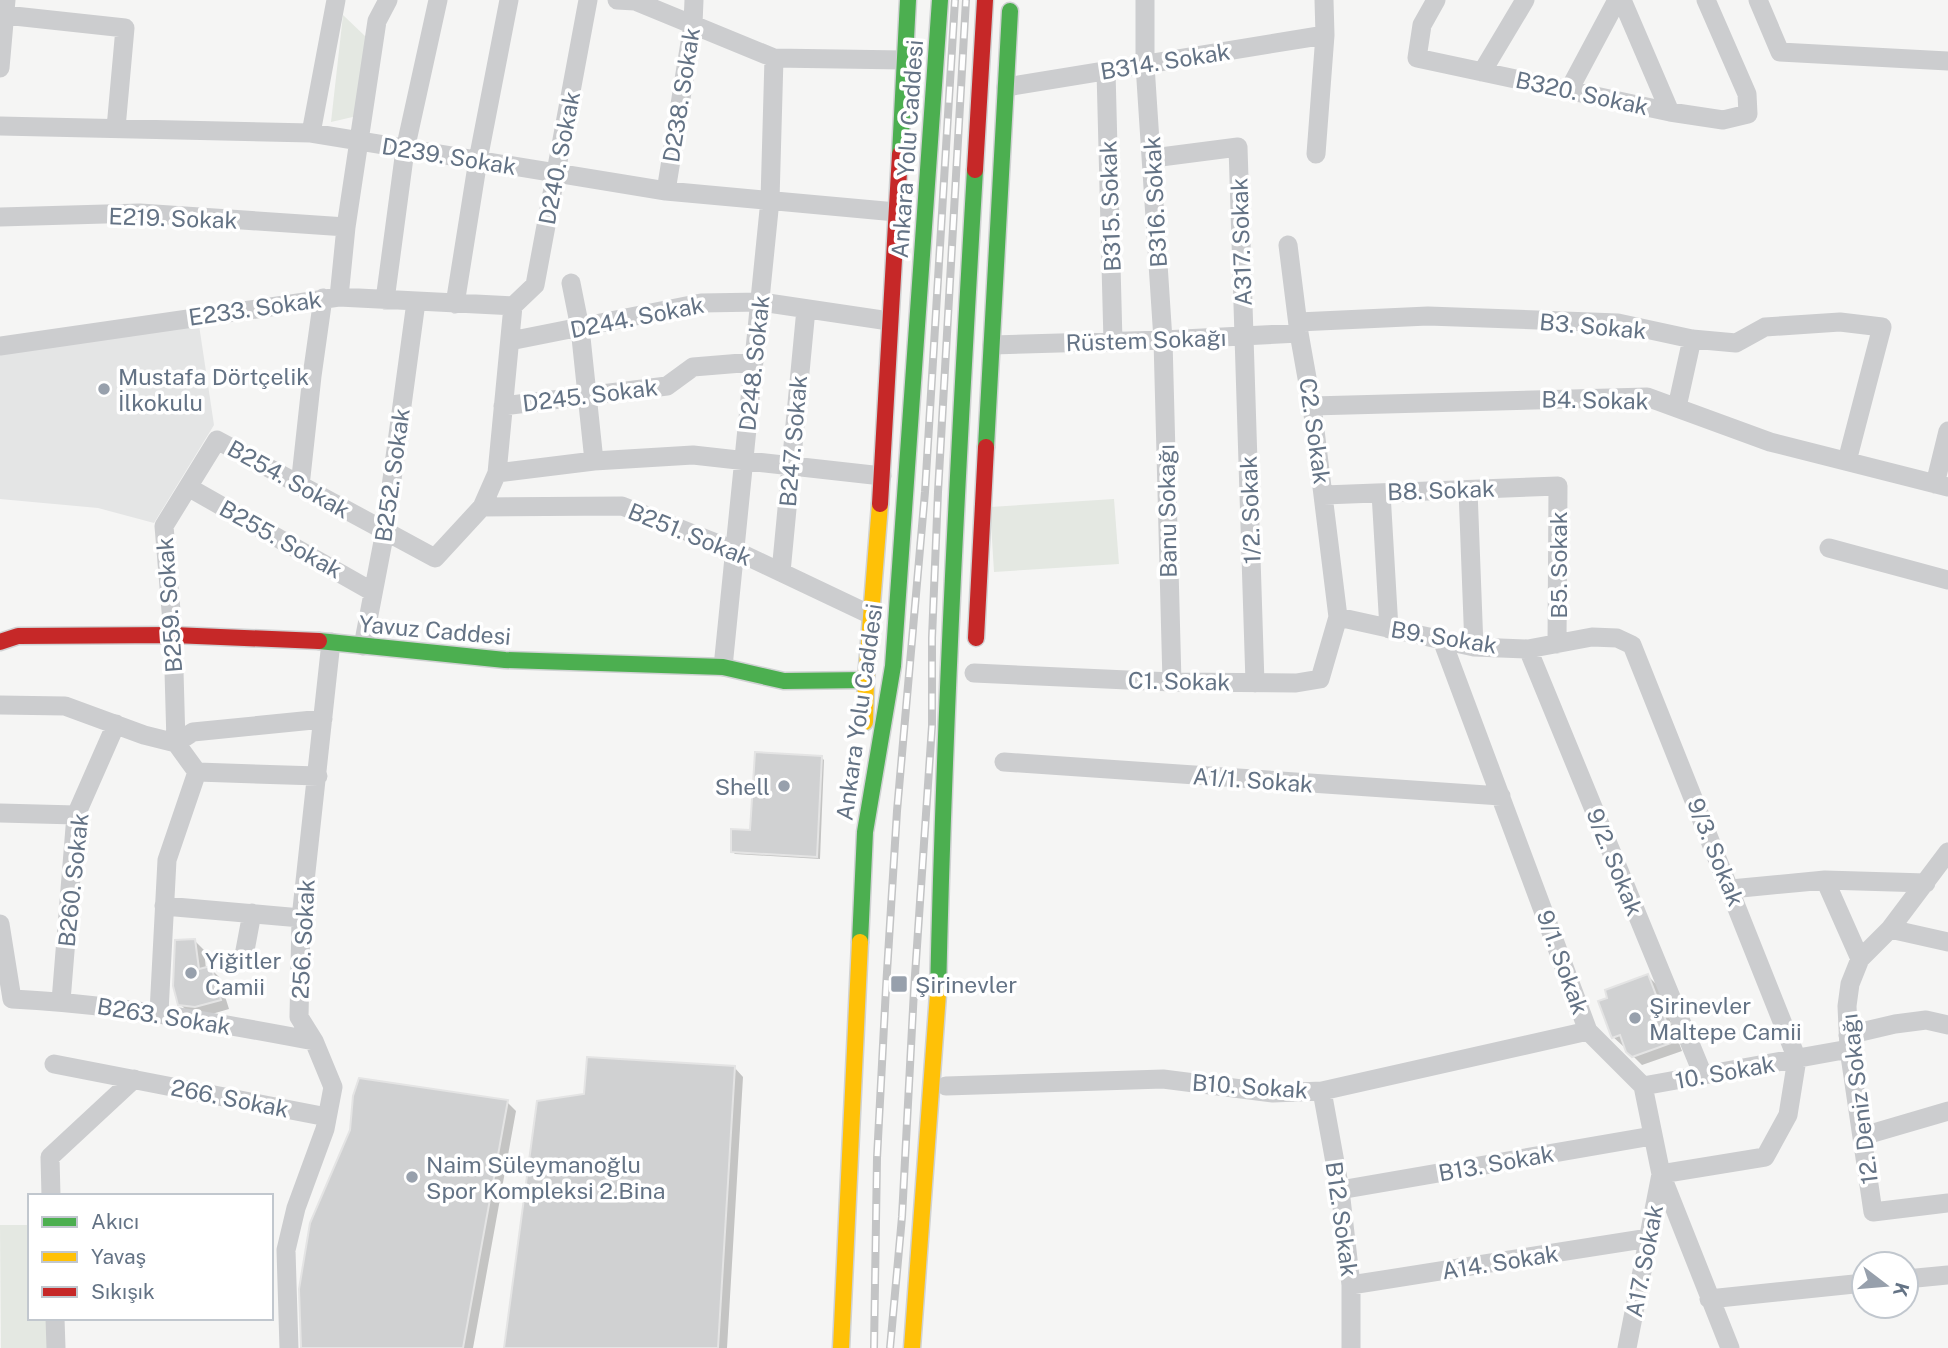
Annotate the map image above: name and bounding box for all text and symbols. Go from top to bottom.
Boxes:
street label: D238. Sokak [657,26,705,164]
street label: B314. Sokak [1098,37,1232,85]
street label: Ankara Yolu Caddesi [886,39,928,259]
street label: B320. Sokak [1513,66,1651,120]
street label: D240. Sokak [533,89,585,227]
street label: D239. Sokak [380,132,518,180]
street label: B316. Sokak [1138,136,1172,268]
street label: B315. Sokak [1094,140,1126,272]
street label: A317. Sokak [1225,177,1257,307]
street label: E219. Sokak [108,202,238,234]
street label: E233. Sokak [187,285,323,331]
street label: D244. Sokak [568,291,706,343]
street label: D248. Sokak [733,294,775,432]
street label: B3. Sokak [1538,308,1648,344]
street label: Rüstem Sokağı [1065,324,1227,356]
place label: Mustafa Dörtçelik İlkokulu [118,363,309,416]
street label: D245. Sokak [521,373,659,417]
street label: B247. Sokak [774,374,812,508]
street label: C2. Sokak [1294,376,1336,486]
marker: Mustafa Dörtçelik İlkokulu [96,381,112,397]
street label: B4. Sokak [1541,386,1649,414]
street label: B252. Sokak [369,406,415,544]
street label: B254. Sokak [223,434,355,524]
street label: Banu Sokağı [1152,444,1182,578]
street label: 1/2. Sokak [1235,455,1265,565]
street label: B8. Sokak [1387,475,1495,505]
street label: B255. Sokak [215,494,347,584]
street label: B251. Sokak [624,497,756,571]
street label: B5. Sokak [1545,511,1572,619]
street label: B259. Sokak [151,536,187,674]
street label: Ankara Yolu Caddesi [830,602,888,822]
street label: Yavuz Caddesi [358,610,512,650]
street label: B9. Sokak [1389,615,1499,659]
street label: C1. Sokak [1128,667,1231,695]
street label: A1/1. Sokak [1192,762,1314,798]
place label: Shell [715,773,770,800]
marker: Shell [776,778,792,794]
street label: 9/3. Sokak [1682,794,1750,910]
street label: 9/2. Sokak [1581,804,1649,920]
street label: B260. Sokak [53,812,93,948]
street label: 256. Sokak [286,878,320,1000]
street label: 9/1. Sokak [1532,906,1594,1018]
place label: Yiğitler Camii [205,947,282,1000]
marker: Yiğitler Camii [183,965,199,981]
place label: Şirinevler [915,971,1017,998]
marker: Şirinevler [889,974,909,994]
street label: B263. Sokak [95,992,233,1040]
place label: Şirinevler Maltepe Camii [1649,992,1802,1045]
marker: Şirinevler Maltepe Camii [1627,1010,1643,1026]
street label: 12. Deniz Sokağı [1835,1012,1883,1186]
street label: 10. Sokak [1673,1050,1777,1094]
street label: B10. Sokak [1191,1068,1309,1104]
street label: 266. Sokak [169,1073,291,1123]
street label: B13. Sokak [1436,1140,1556,1186]
place label: Naim Süleymanoğlu Spor Kompleksi 2.Bina [426,1151,665,1204]
street label: B12. Sokak [1321,1160,1363,1278]
marker: Naim Süleymanoğlu Spor Kompleksi 2.Bina [404,1169,420,1185]
legend [28,1194,273,1320]
street label: A17. Sokak [1620,1202,1668,1320]
text: Akıcı [91,1209,139,1234]
street label: A14. Sokak [1440,1239,1560,1285]
text: Yavaş [91,1244,146,1269]
north arrow [1850,1250,1920,1320]
text: Sıkışık [91,1279,155,1304]
text: K [1889,1280,1914,1300]

